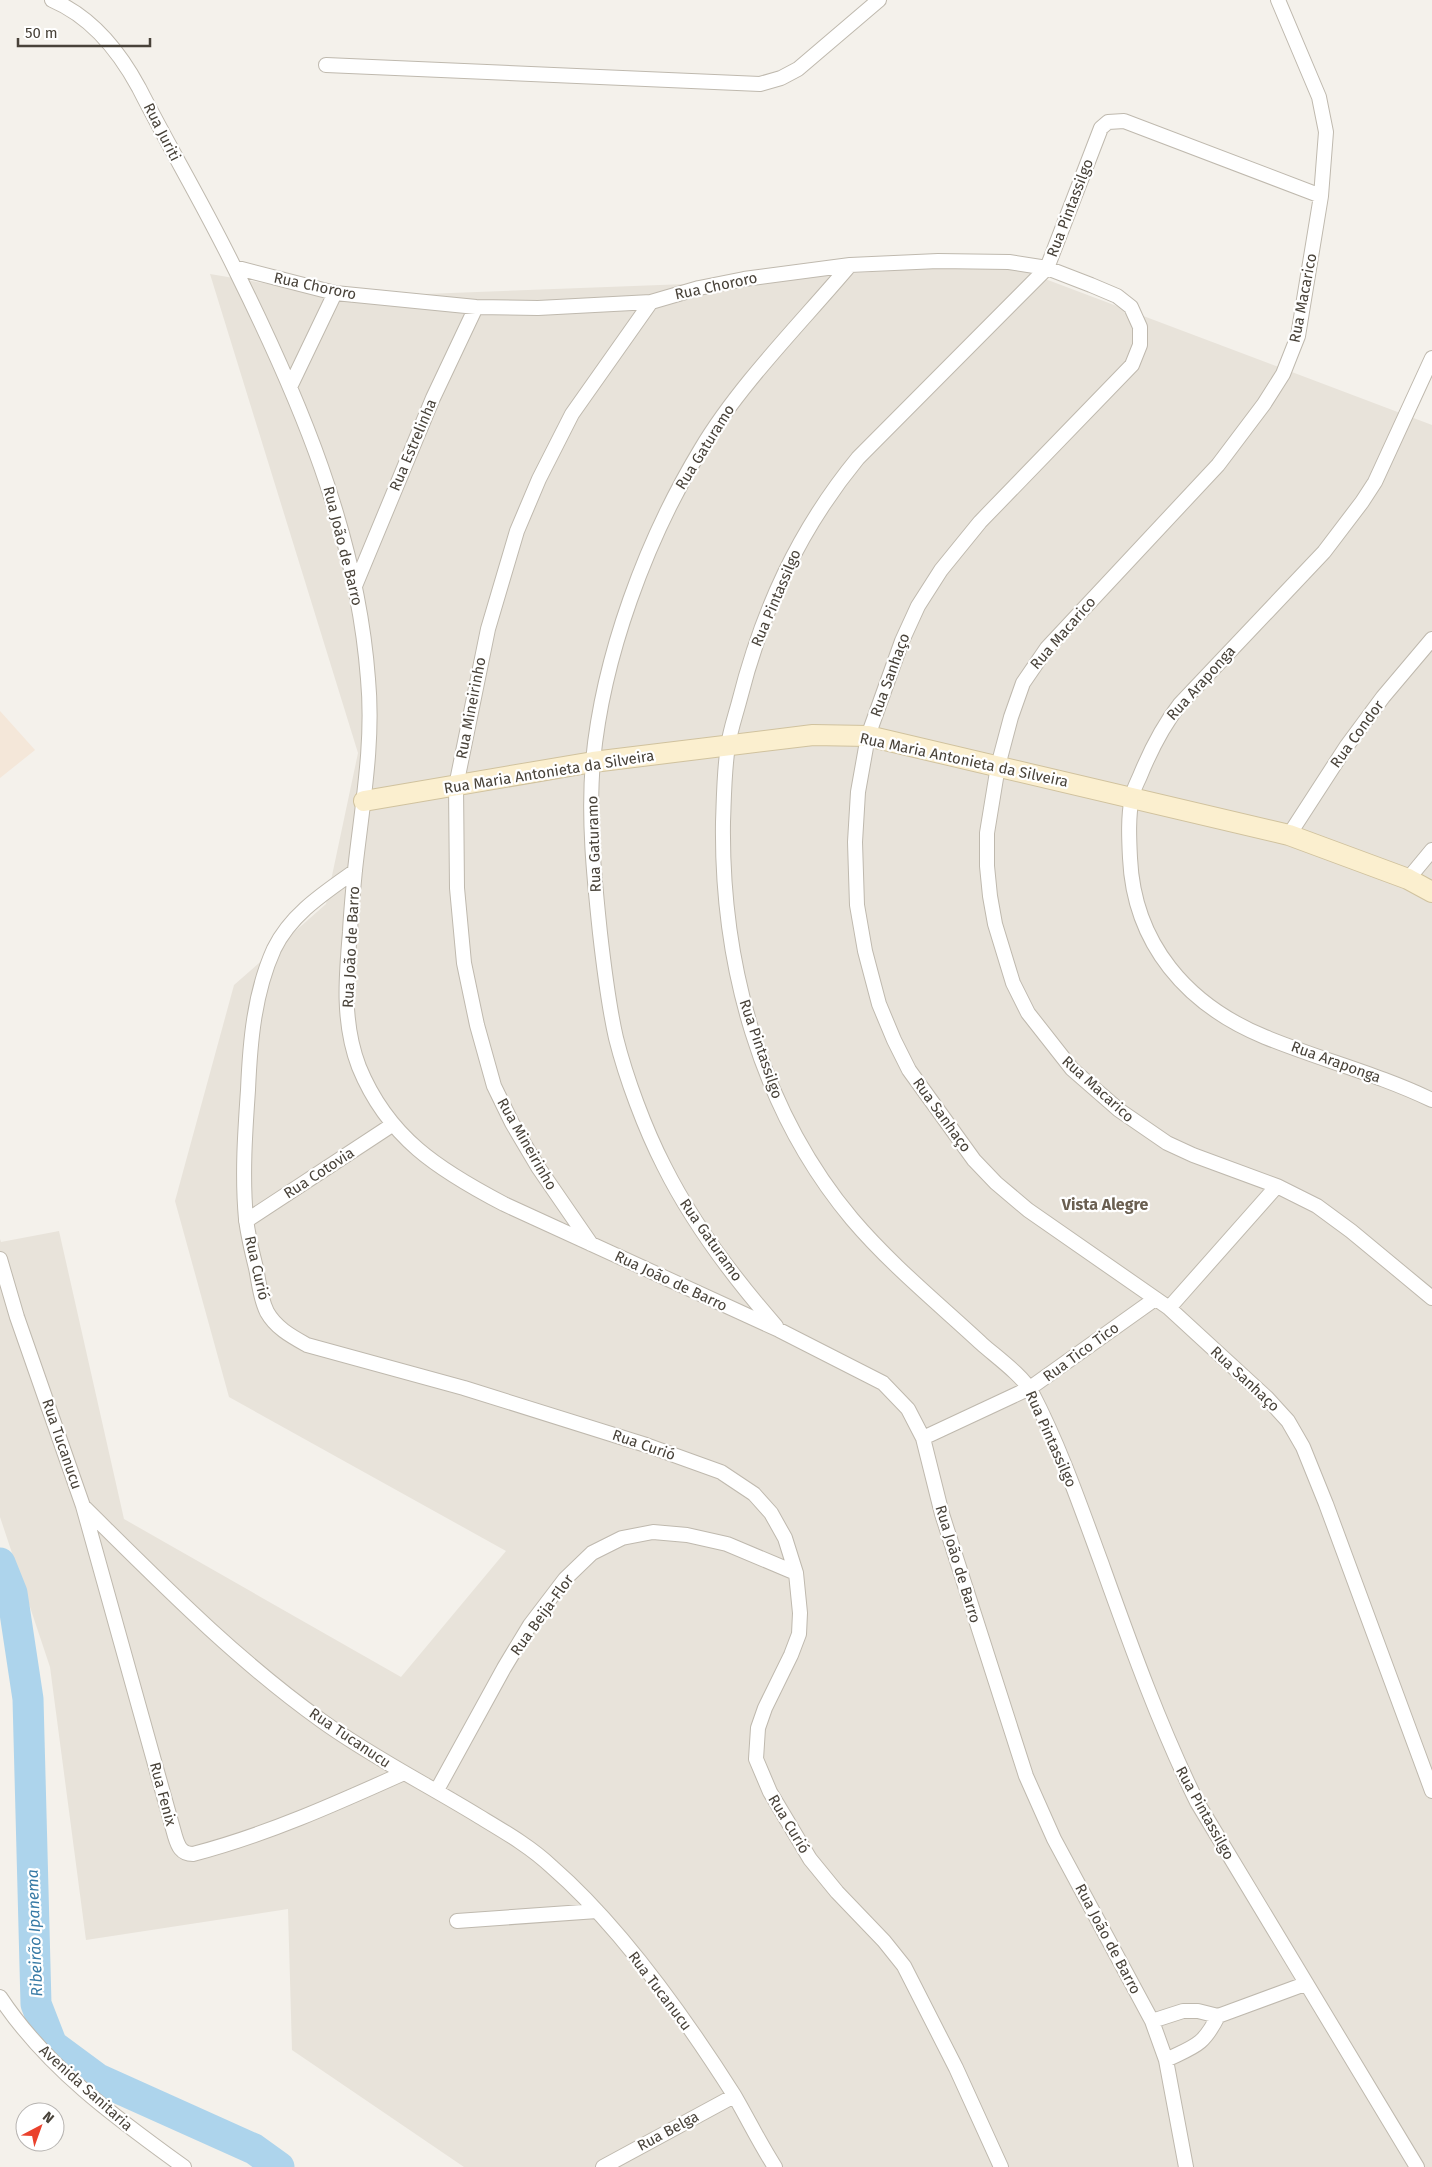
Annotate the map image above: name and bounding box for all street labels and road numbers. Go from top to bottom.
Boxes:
street label: Rua Juriti [140,100,184,164]
street label: Rua Pintassilgo [1043,156,1097,260]
street label: Rua Macarico [1286,252,1320,344]
street label: Rua Chororo [272,268,358,304]
street label: Rua Chororo [673,268,759,304]
street label: Rua Estrelinha [386,396,440,494]
street label: Rua Gaturamo [672,401,738,493]
street label: Rua João de Barro [319,484,367,608]
street label: Rua Pintassilgo [747,547,805,649]
street label: Rua Macarico [1026,593,1100,673]
street label: Rua Sanhaço [867,631,913,719]
street label: Rua Araponga [1163,642,1239,724]
street label: Rua Mineirinho [452,656,490,760]
street label: Rua Condor [1326,697,1388,771]
street label: Rua Maria Antonieta da Silveira [858,729,1070,791]
street label: Rua Maria Antonieta da Silveira [442,746,656,798]
street label: Rua Gaturamo [583,795,605,893]
street label: Rua João de Barro [339,885,363,1009]
street label: Rua Pintassilgo [736,997,786,1101]
street label: Rua Araponga [1289,1037,1383,1087]
street label: Rua Macarico [1058,1052,1138,1126]
street label: Rua Sanhaço [909,1074,975,1156]
street label: Rua Mineirinho [493,1095,561,1193]
street label: Rua Cotovia [280,1144,358,1202]
street label: Rua Gaturamo [676,1195,746,1285]
street label: Rua Curió [241,1234,273,1302]
street label: Rua João de Barro [612,1247,730,1315]
street label: Rua Tico Tico [1040,1319,1122,1385]
street label: Rua Sanhaço [1207,1343,1283,1415]
street label: Rua Pintassilgo [1022,1388,1080,1490]
street label: Rua Tucanucu [38,1396,86,1492]
street label: Rua Curió [610,1426,678,1464]
street label: Rua João de Barro [932,1503,984,1625]
street label: Rua Beija-Flor [507,1571,578,1659]
street label: Rua Tucanucu [306,1704,394,1772]
street label: Rua Fenix [146,1760,180,1829]
street label: Rua Pintassilgo [1172,1763,1238,1863]
street label: Rua Curió [764,1791,814,1857]
street label: Rua João de Barro [1071,1881,1145,1997]
street label: Rua Tucanucu [624,1948,696,2034]
street label: Avenida Sanitaria [36,2041,136,2135]
street label: Rua Belga [634,2107,702,2155]

